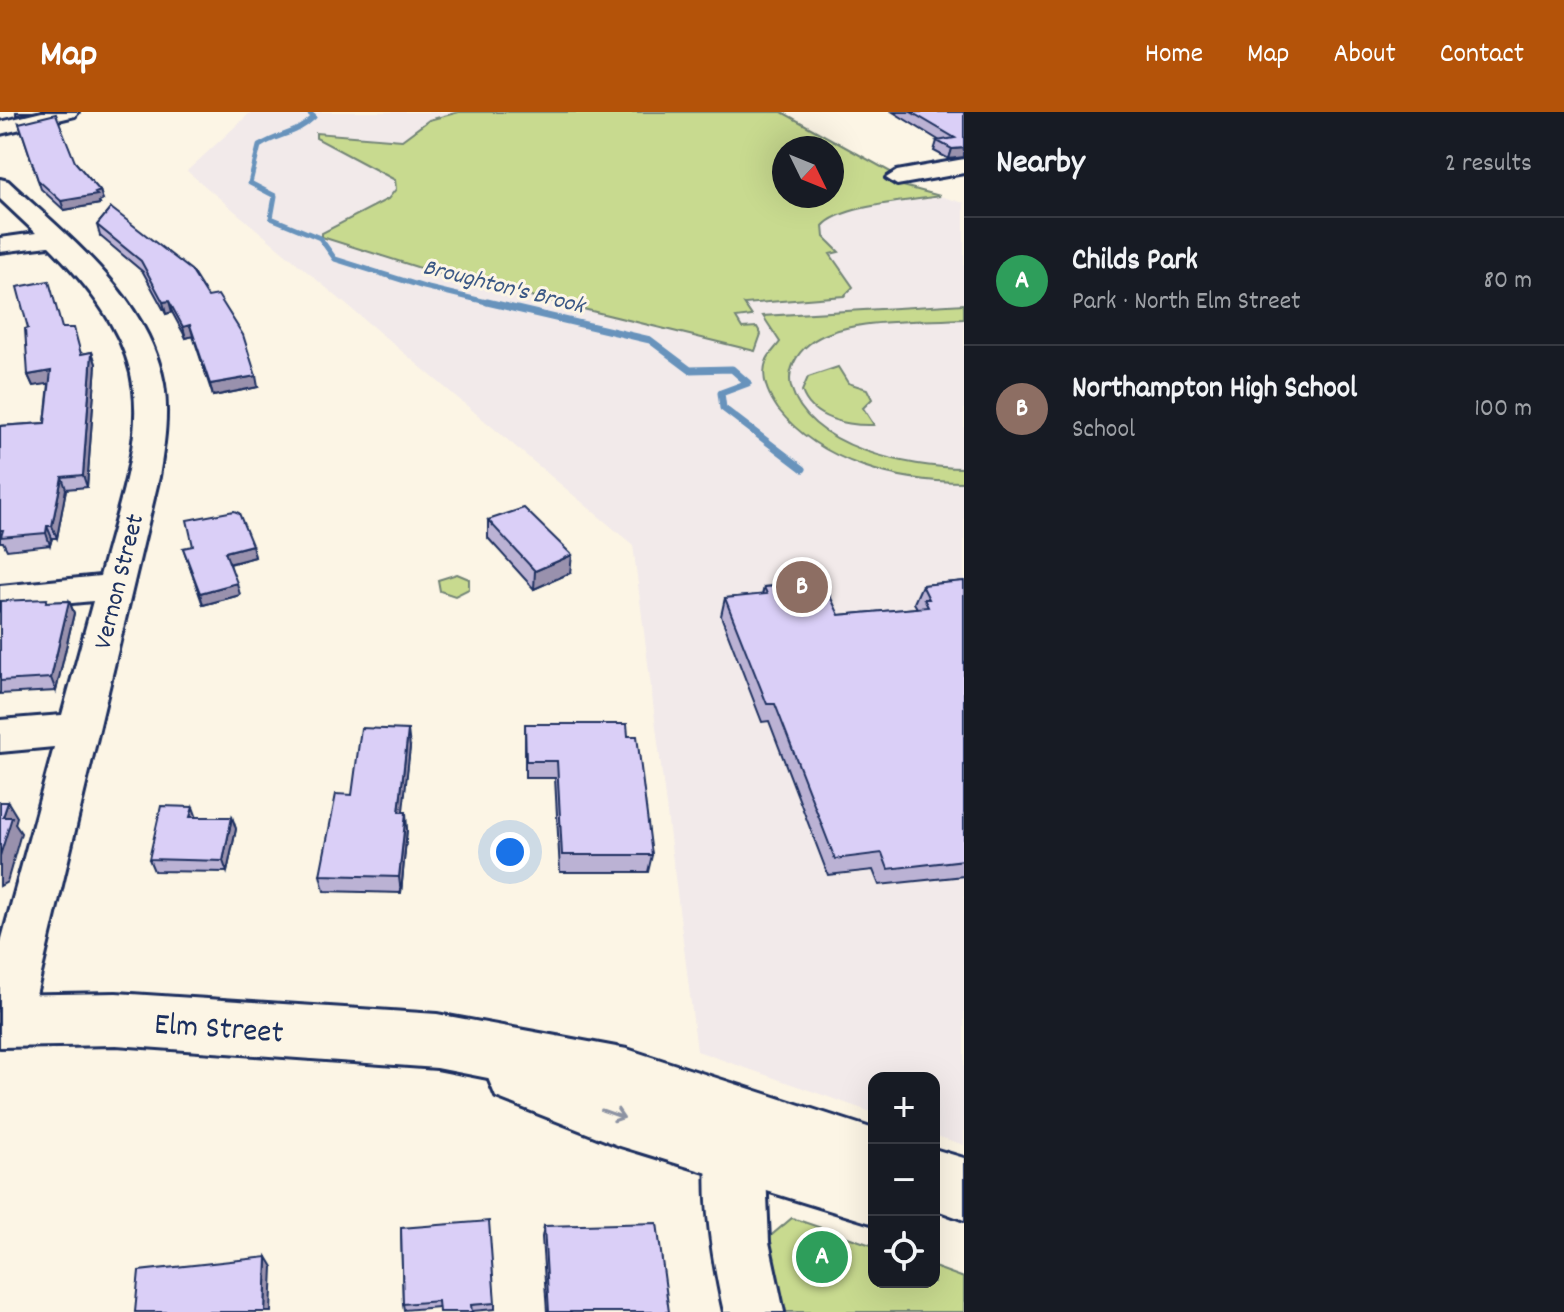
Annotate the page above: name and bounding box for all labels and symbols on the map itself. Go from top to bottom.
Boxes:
north arrow [772,136,844,208]
water label: Broughton's Brook [419,251,590,325]
street label: Vernon Street [86,510,155,653]
pin: B [776,557,828,617]
your location [490,832,530,872]
street label: Elm Street [153,1004,285,1058]
one-way arrow [600,1108,625,1123]
pin: A [796,1227,848,1287]

